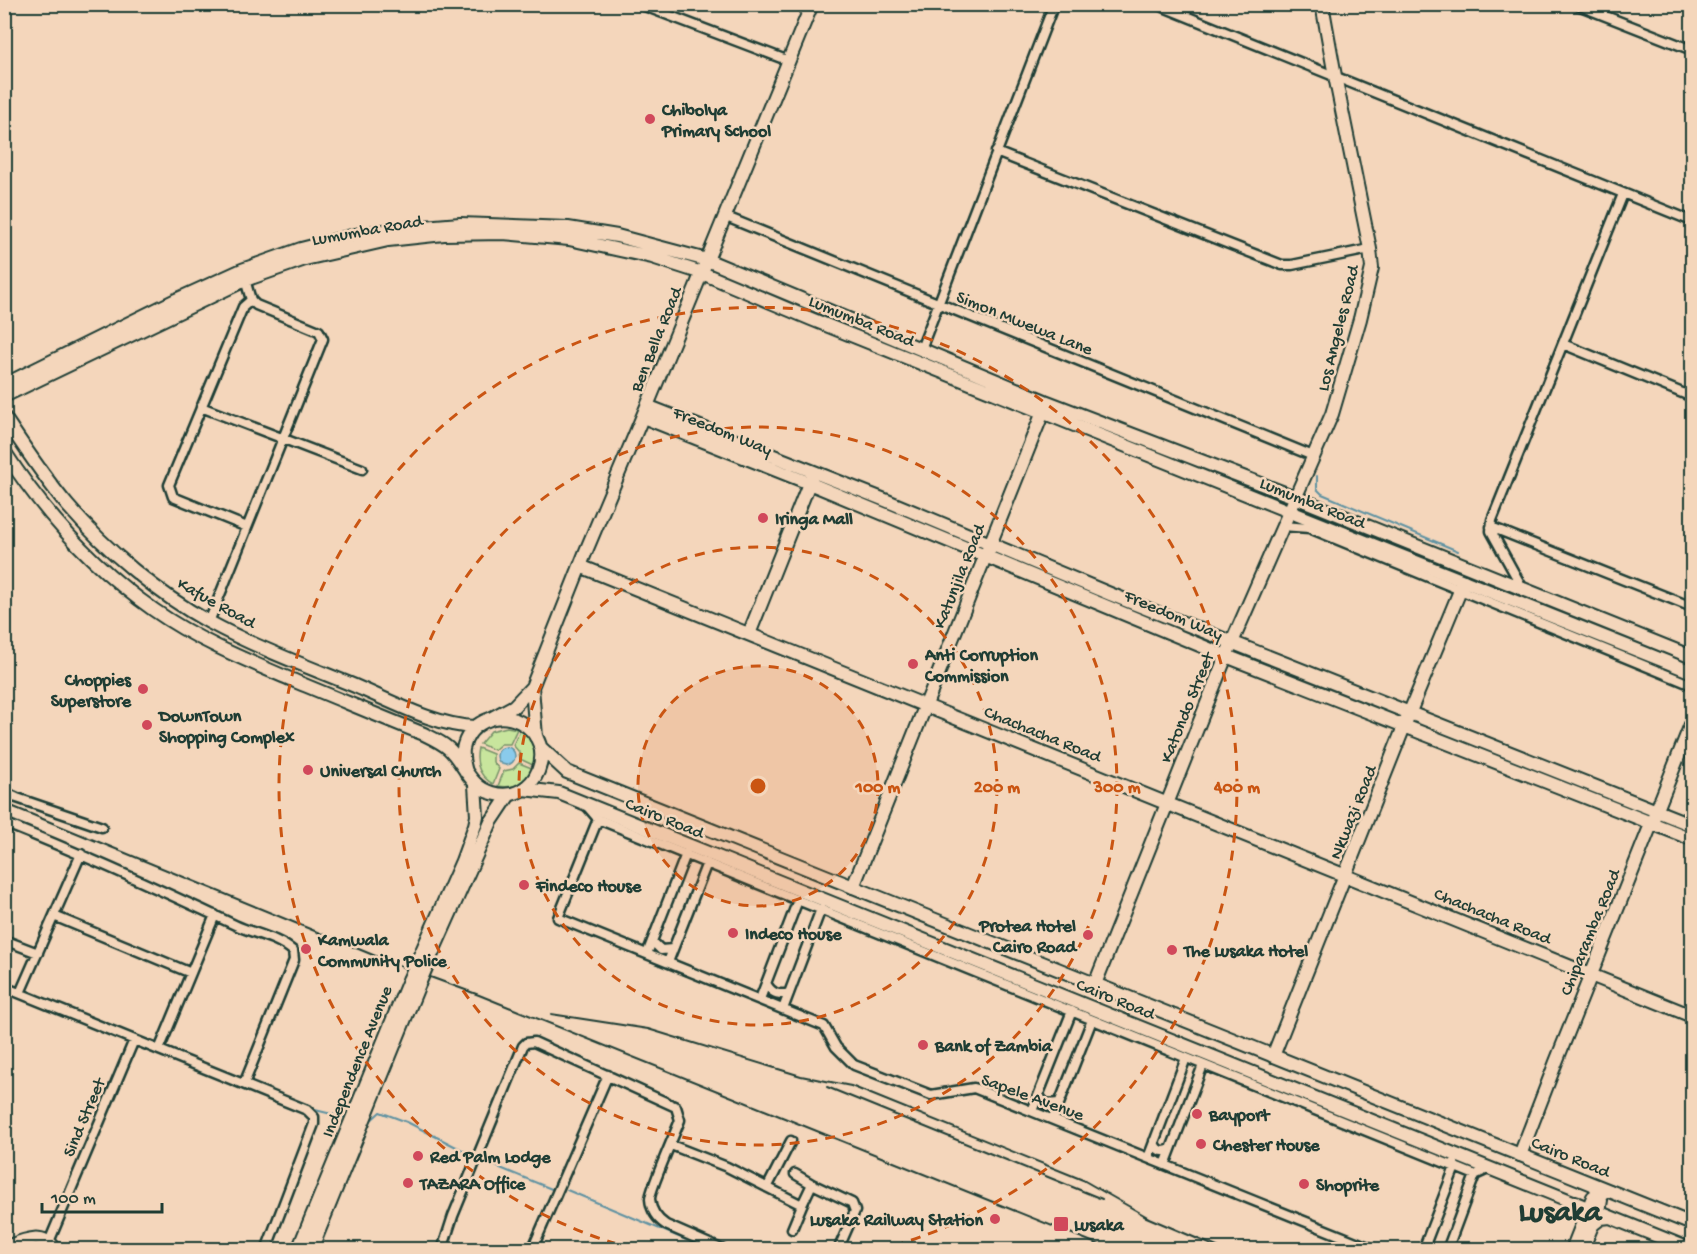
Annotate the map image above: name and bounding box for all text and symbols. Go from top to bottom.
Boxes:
place label: Chibolya Primary School [661,101,771,143]
marker: Chibolya Primary School [643,112,657,126]
street label: Lumumba Road [310,211,426,252]
street label: Los Angeles Road [1314,262,1366,394]
street label: Ben Bella Road [626,283,688,396]
street label: Simon Mwewa Lane [953,287,1096,362]
street label: Lumumba Road [805,292,918,354]
street label: Freedom Way [668,402,775,462]
street label: Lumumba Road [1256,474,1369,536]
place label: Iringa Mall [775,510,853,531]
marker: Iringa Mall [756,511,770,525]
street label: Katunjila Road [930,520,991,632]
street label: Kafue Road [173,574,260,635]
street label: Freedom Way [1120,586,1226,647]
place label: Anti Corruption Commission [924,646,1038,688]
street label: Katondo Street [1157,648,1221,766]
marker: Anti Corruption Commission [906,657,920,671]
place label: Choppies Superstore [51,671,132,713]
marker: Choppies Superstore [136,682,150,696]
street label: Chachacha Road [980,702,1105,769]
place label: DownTown Shopping Complex [157,707,295,749]
marker: DownTown Shopping Complex [140,718,154,732]
place label: Universal Church [320,762,442,783]
street label: Nkwazi Road [1326,762,1383,863]
marker: Universal Church [301,763,315,777]
centre of rings [748,776,768,796]
text: 100 m [855,778,901,799]
text: 200 m [974,778,1020,799]
text: 300 m [1093,778,1141,799]
text: 400 m [1213,778,1260,799]
street label: Cairo Road [622,794,708,845]
street label: Chiparamba Road [1556,865,1627,999]
place label: Findeco House [535,877,642,898]
marker: Findeco House [517,878,531,892]
street label: Chachacha Road [1430,884,1555,951]
place label: Protea Hotel Cairo Road [978,917,1078,959]
place label: Indeco House [745,925,842,946]
marker: Indeco House [726,926,740,940]
marker: Protea Hotel Cairo Road [1081,928,1095,942]
place label: Kamwala Community Police [317,931,447,973]
marker: Kamwala Community Police [299,942,313,956]
place label: The Lusaka Hotel [1182,942,1308,963]
marker: The Lusaka Hotel [1165,943,1179,957]
street label: Cairo Road [1073,975,1159,1026]
street label: Independence Avenue [318,982,399,1141]
place label: Bank of Zambia [934,1037,1053,1058]
marker: Bank of Zambia [916,1038,930,1052]
street label: Sapele Avenue [978,1070,1087,1127]
street label: Sind Street [59,1074,112,1161]
place label: Bayport [1208,1106,1271,1127]
marker: Bayport [1190,1107,1204,1121]
street label: Cairo Road [1528,1133,1614,1184]
place label: Chester House [1212,1136,1320,1157]
marker: Chester House [1194,1137,1208,1151]
place label: Red Palm Lodge [429,1148,551,1169]
marker: Red Palm Lodge [411,1149,425,1163]
place label: TAZARA Office [418,1175,526,1196]
scale bar [42,1176,162,1214]
marker: TAZARA Office [401,1176,415,1190]
place label: Shoprite [1316,1176,1380,1197]
marker: Shoprite [1297,1177,1311,1191]
text: 100 m [50,1189,96,1210]
district label: Lusaka [1519,1197,1603,1232]
place label: Lusaka Railway Station [810,1211,983,1232]
marker: Lusaka Railway Station [988,1212,1002,1226]
marker: Lusaka [1052,1215,1070,1233]
place label: Lusaka [1074,1216,1125,1237]

